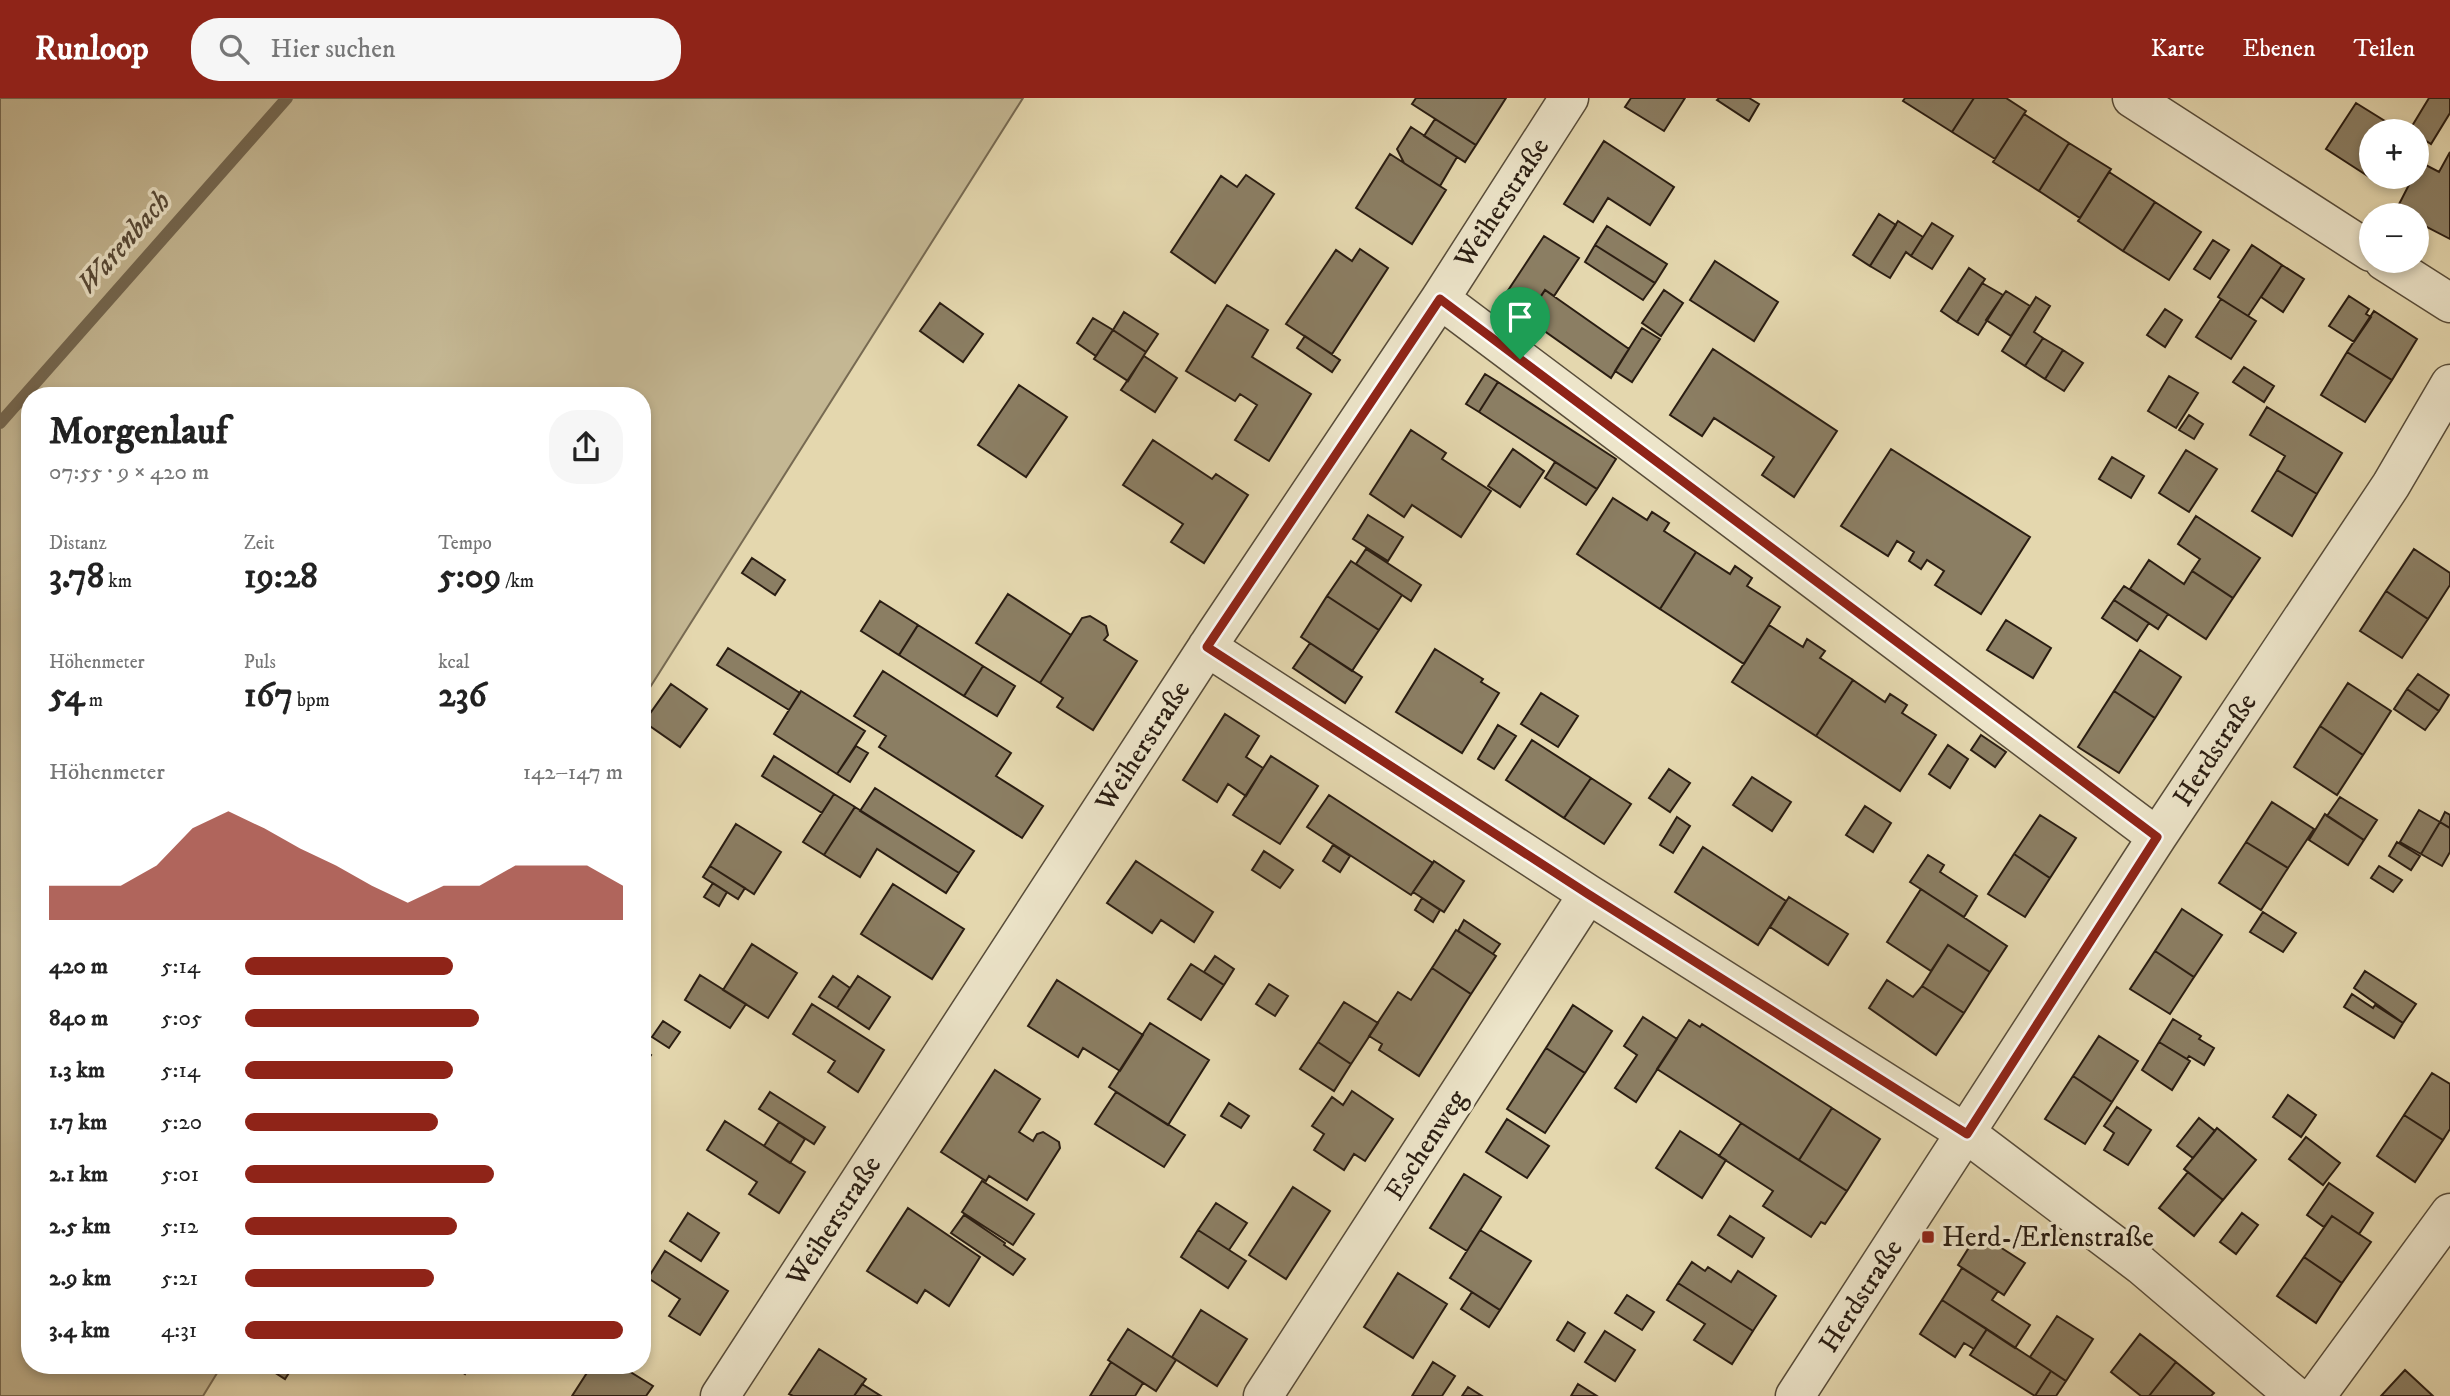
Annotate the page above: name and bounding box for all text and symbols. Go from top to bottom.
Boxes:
search box [191,18,681,81]
text: Runloop [35,29,149,70]
icon: search [215,30,253,68]
text: Hier suchen [271,33,395,66]
text: Karte [2151,34,2204,64]
text: Ebenen [2242,34,2316,64]
text: Teilen [2354,34,2415,64]
map controls [2359,119,2429,273]
button: + [2359,119,2429,189]
street label: Weiherstraße [1446,131,1557,276]
water label: Warenbach [69,184,179,302]
button: − [2359,203,2429,273]
pin [1490,287,1550,359]
icon: arrive [1501,298,1539,336]
text: Morgenlauf [49,408,228,456]
button: share [549,410,623,484]
text: 07:55 · 9 × 420 m [49,458,209,487]
text: Distanz [49,532,107,555]
text: Zeit [244,532,275,555]
text: Tempo [438,532,492,555]
text: 3.78 [49,555,104,599]
text: 19:28 [244,555,318,599]
text: 5:09 [438,555,501,599]
text: km [104,570,132,593]
text: /km [501,570,534,593]
text: Höhenmeter [49,651,145,674]
text: Puls [244,651,276,674]
text: kcal [438,651,470,674]
text: 54 [49,674,85,718]
text: 167 [244,674,293,718]
text: 236 [438,674,487,718]
street label: Weiherstraße [1087,674,1198,819]
street label: Herdstraße [2165,687,2265,813]
text: m [85,689,103,712]
text: bpm [293,689,330,712]
text: Höhenmeter [49,758,165,787]
text: 142–147 m [523,758,623,787]
text: 420 m [49,952,108,981]
text: 5:14 [161,952,200,981]
text: 840 m [49,1004,108,1033]
text: 5:05 [161,1004,202,1033]
text: 1.3 km [49,1056,105,1085]
text: 5:14 [161,1056,200,1085]
street label: Eschenweg [1377,1083,1475,1207]
text: 1.7 km [49,1108,107,1137]
text: 5:20 [161,1108,202,1137]
street label: Weiherstraße [778,1149,889,1294]
text: 2.1 km [49,1160,108,1189]
text: 5:01 [161,1160,199,1189]
text: 2.5 km [49,1212,111,1241]
text: 5:12 [161,1212,198,1241]
place label: Herd-/Erlenstraße [1942,1220,2154,1255]
marker: Herd-/Erlenstraße [1920,1229,1936,1245]
street label: Herdstraße [1811,1233,1911,1359]
text: 2.9 km [49,1264,111,1293]
text: 5:21 [161,1264,198,1293]
text: 3.4 km [49,1316,110,1345]
text: 4:31 [161,1316,197,1345]

